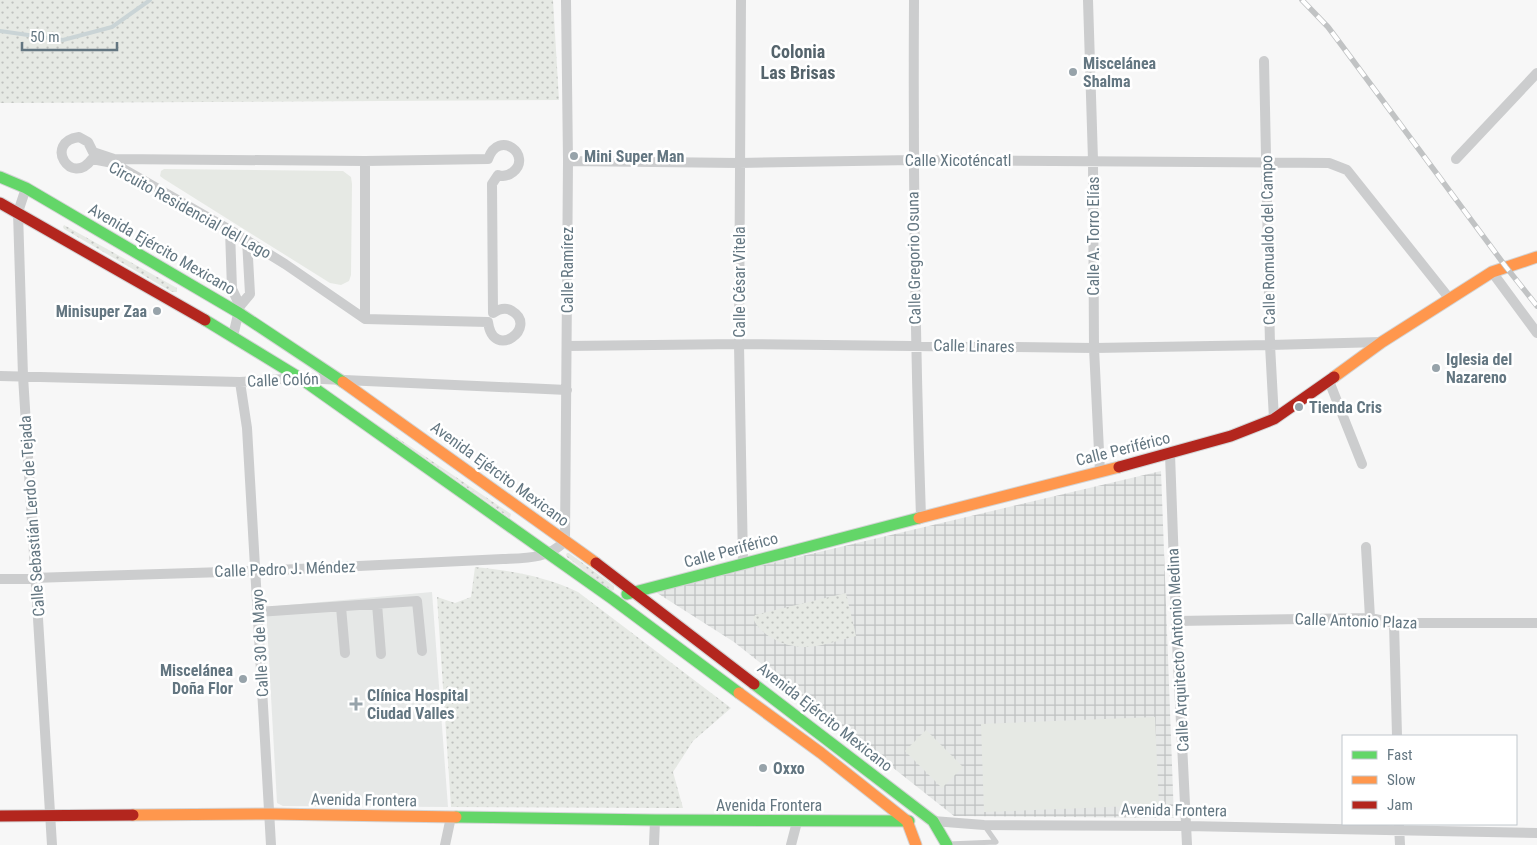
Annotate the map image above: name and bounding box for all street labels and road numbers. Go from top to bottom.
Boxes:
street label: Calle Xicoténcatl [905,151,1011,170]
street label: Calle Romualdo del Campo [1257,155,1279,325]
street label: Circuito Residencial del Lago [105,157,275,263]
street label: Calle A. Torro Elías [1084,176,1103,296]
street label: Calle Gregorio Osuna [903,191,925,325]
street label: Avenida Ejército Mexicano [85,199,239,299]
street label: Calle César Vitela [730,226,749,338]
street label: Calle Ramírez [558,227,577,313]
street label: Calle Linares [933,336,1015,356]
street label: Calle Colón [247,369,319,391]
street label: Calle Sebastián Lerdo de Tejada [15,415,49,617]
street label: Avenida Ejército Mexicano [427,418,573,530]
street label: Calle Periférico [1074,428,1172,470]
street label: Calle Periférico [682,528,780,572]
street label: Calle Arquitecto Antonio Medina [1163,548,1193,752]
street label: Calle Pedro J. Méndez [214,557,356,581]
street label: Calle 30 de Mayo [248,589,272,697]
street label: Calle Antonio Plaza [1294,609,1418,633]
street label: Avenida Ejército Mexicano [754,658,896,776]
street label: Avenida Frontera [311,790,417,810]
street label: Avenida Frontera [716,796,822,815]
street label: Avenida Frontera [1121,800,1227,820]

